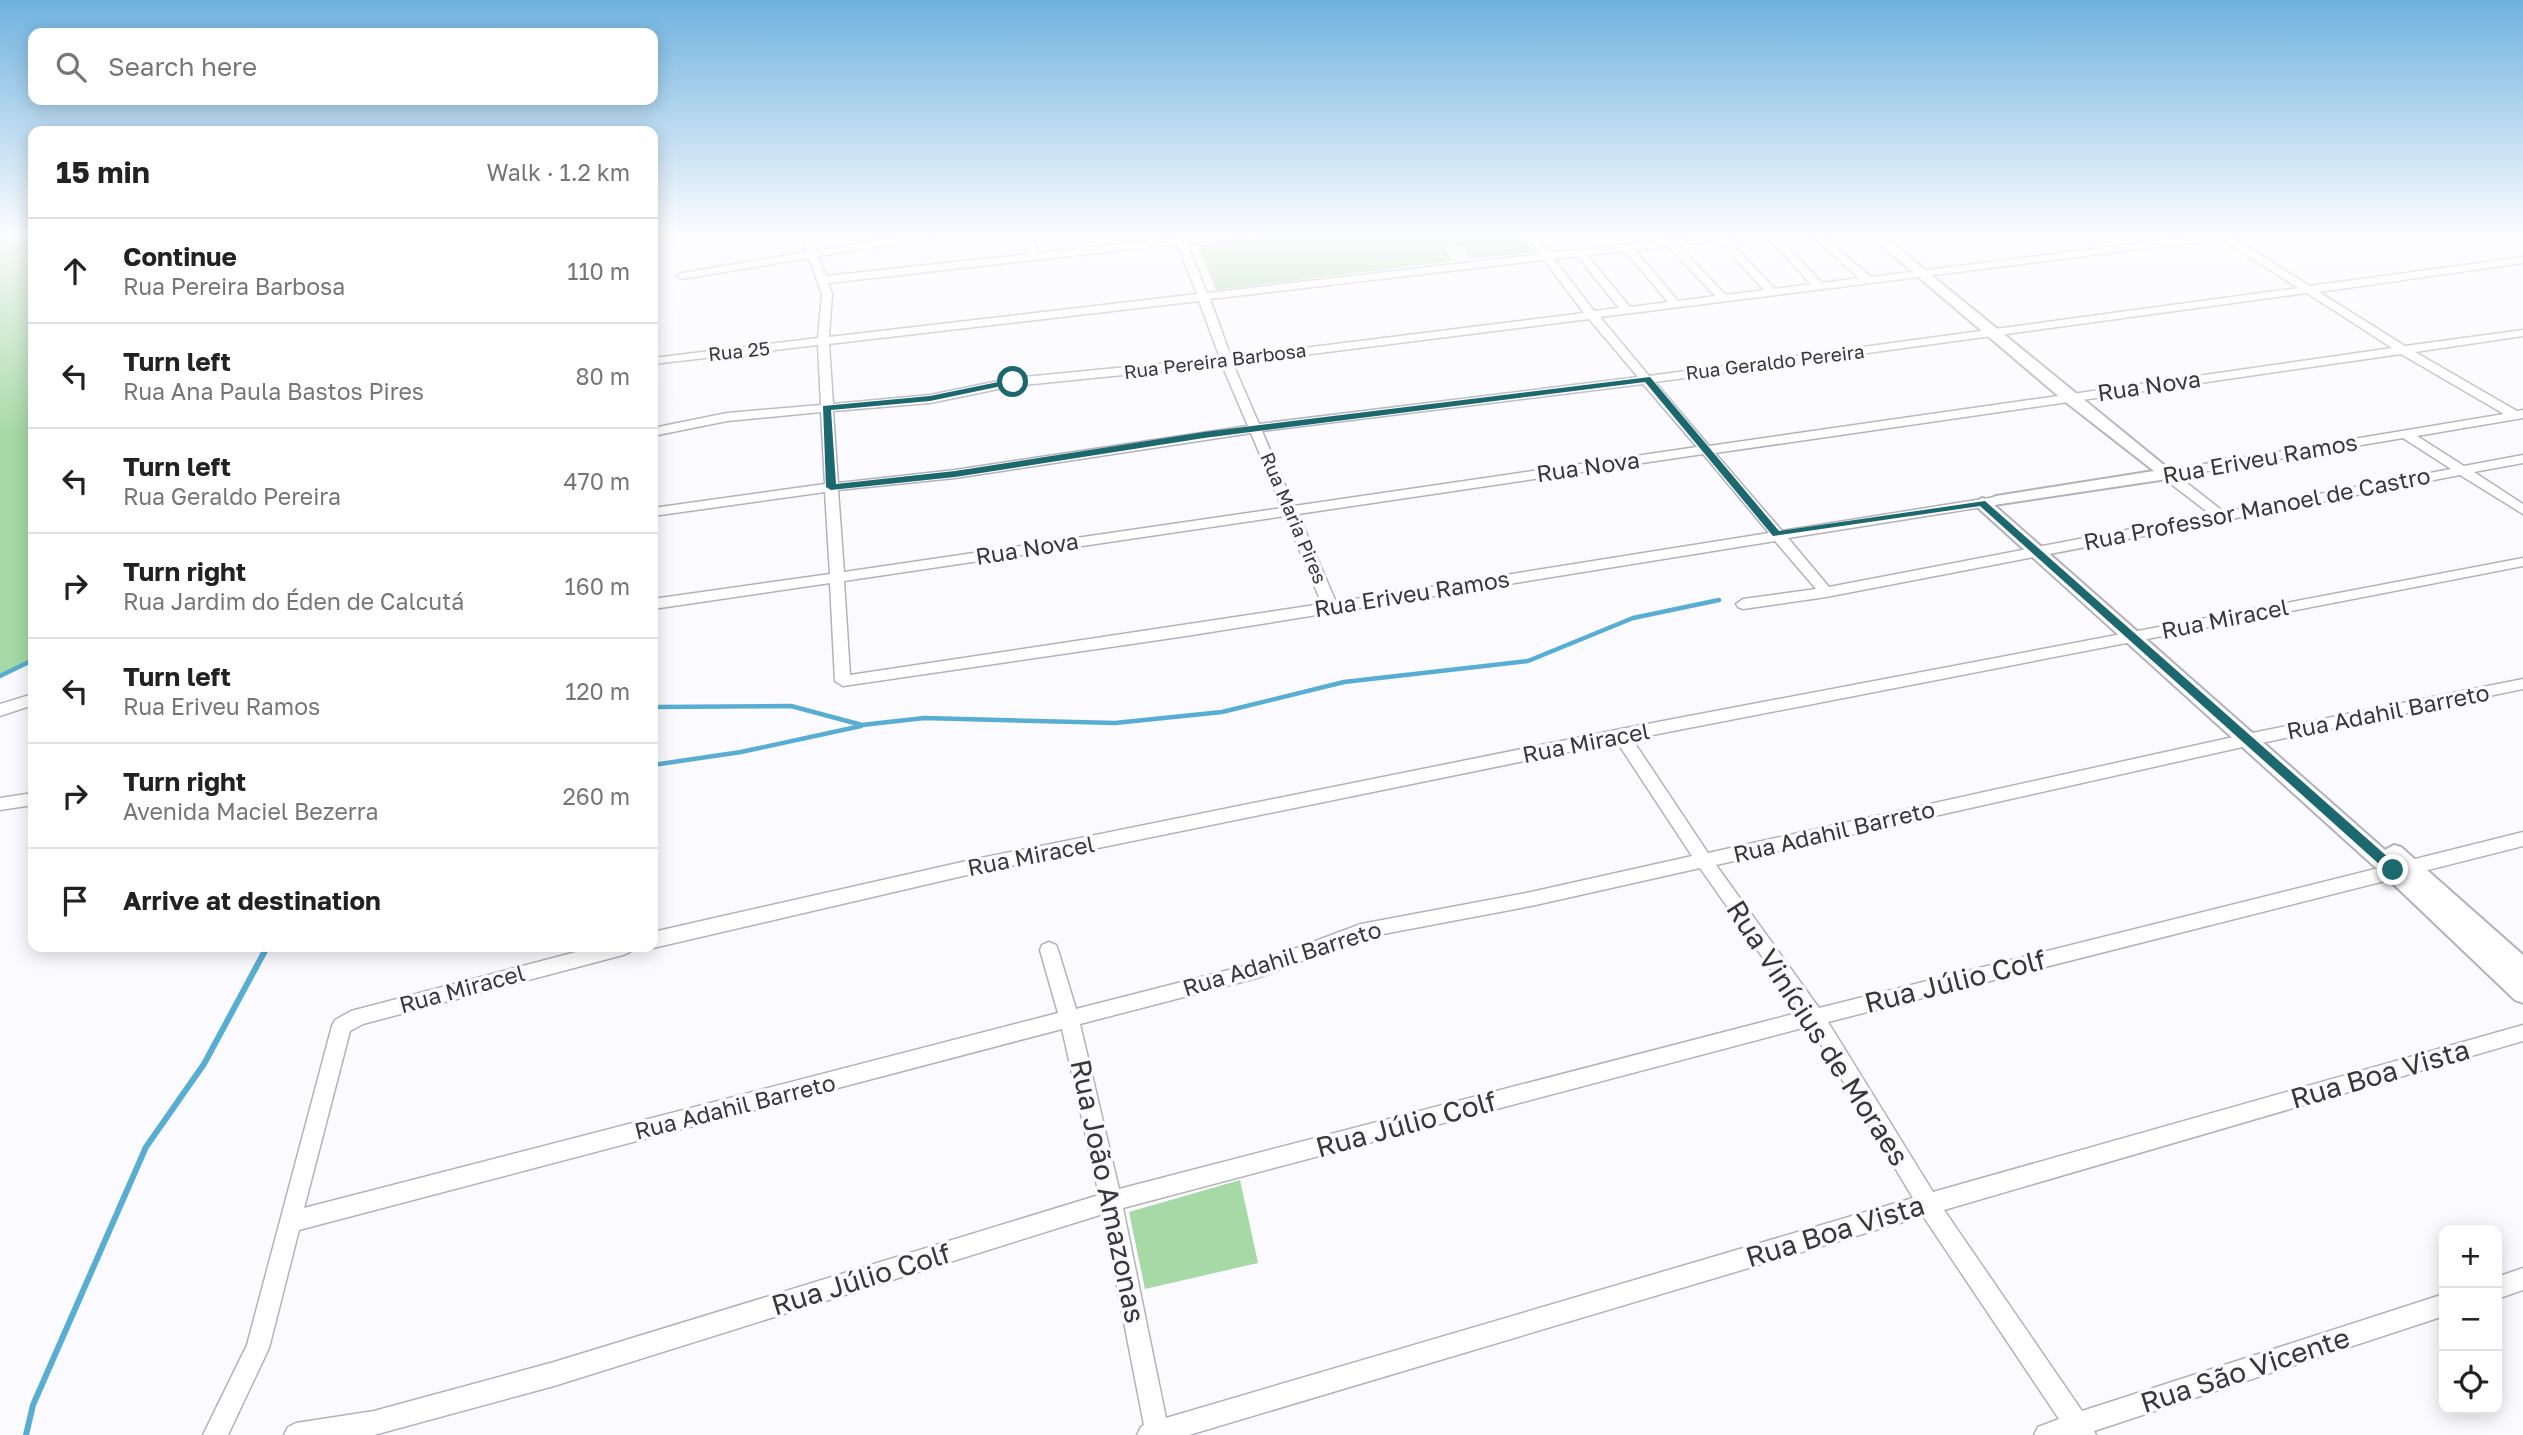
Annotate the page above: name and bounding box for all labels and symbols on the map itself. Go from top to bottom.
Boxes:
street label: Rua 25 [707,336,771,365]
street label: Rua Pereira Barbosa [1122,338,1307,383]
street label: Rua Geraldo Pereira [1684,339,1866,384]
street label: Rua Nova [2095,364,2202,406]
route start [997,366,1028,397]
street label: Rua Eriveu Ramos [2160,427,2359,489]
street label: Rua Nova [1534,445,1641,487]
street label: Rua Maria Pires [1256,449,1332,587]
street label: Rua Professor Manoel de Castro [2081,461,2433,555]
street label: Rua Nova [973,526,1080,570]
street label: Rua Eriveu Ramos [1312,564,1511,622]
street label: Rua Miracel [2159,592,2291,644]
street label: Rua Adahil Barreto [2284,678,2492,744]
street label: Rua Miracel [1520,716,1652,768]
street label: Rua Adahil Barreto [1730,794,1937,868]
street label: Rua Miracel [965,829,1097,881]
route end [2377,854,2408,885]
street label: Rua Vinícius de Moraes [1720,894,1917,1172]
street label: Rua Adahil Barreto [1179,915,1384,1002]
street label: Rua Júlio Colf [1861,942,2049,1019]
street label: Rua Miracel [396,958,528,1018]
street label: Rua Boa Vista [2287,1032,2473,1115]
street label: Rua João Amazonas [1064,1056,1153,1326]
street label: Rua Adahil Barreto [631,1068,838,1145]
street label: Rua Júlio Colf [1312,1084,1500,1163]
street label: Rua Boa Vista [1742,1188,1928,1273]
street label: Rua Júlio Colf [767,1236,954,1321]
street label: Rua São Vicente [2136,1320,2354,1419]

